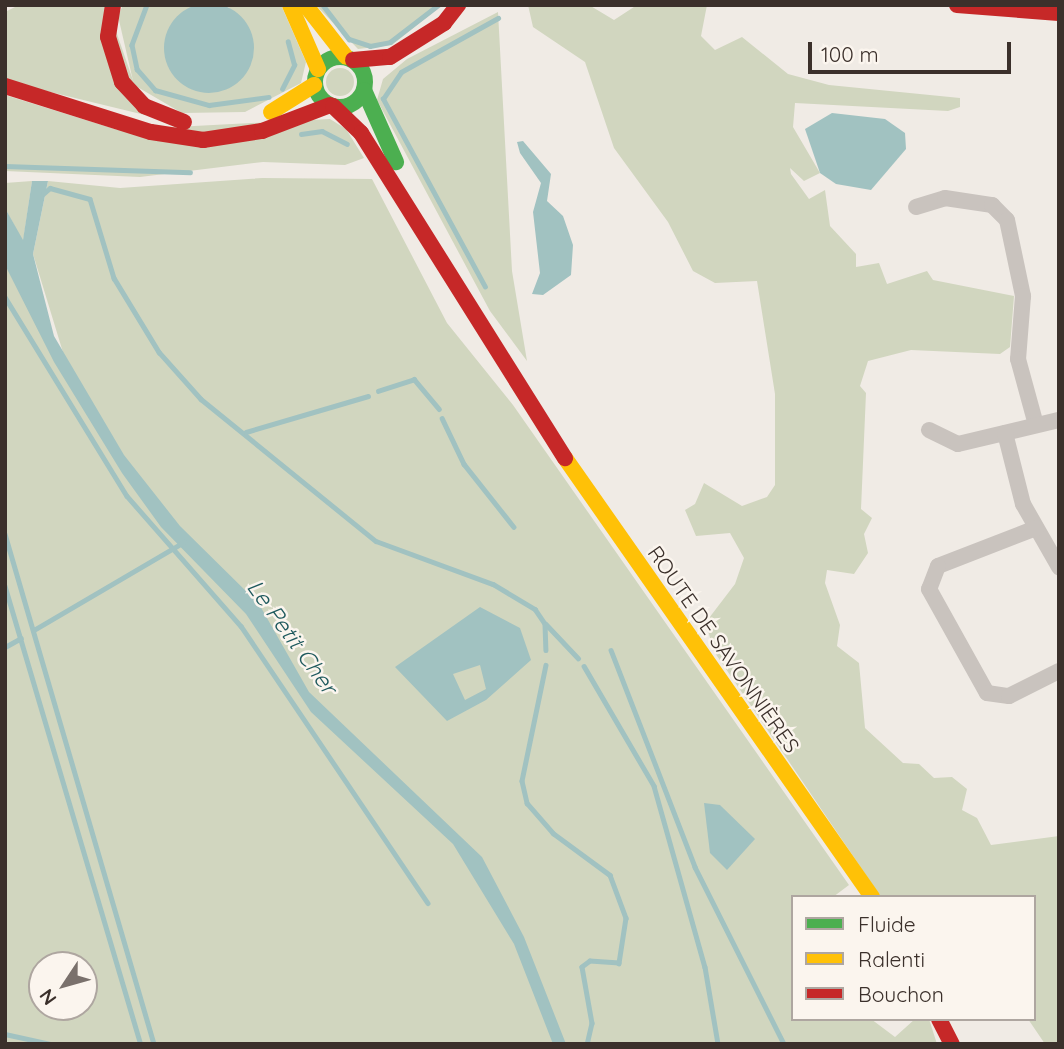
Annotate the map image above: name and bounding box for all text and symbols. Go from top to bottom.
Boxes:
scale bar [812,28,1015,72]
text: 100 m [821,41,879,67]
street label: ROUTE DE SAVONNIÈRES [643,541,805,757]
water label: Le Petit Cher [241,574,343,700]
legend [791,895,1036,1021]
text: Fluide [858,911,916,937]
text: Ralenti [858,946,925,972]
north arrow [28,951,98,1021]
text: Bouchon [858,981,944,1007]
text: N [34,984,61,1010]

